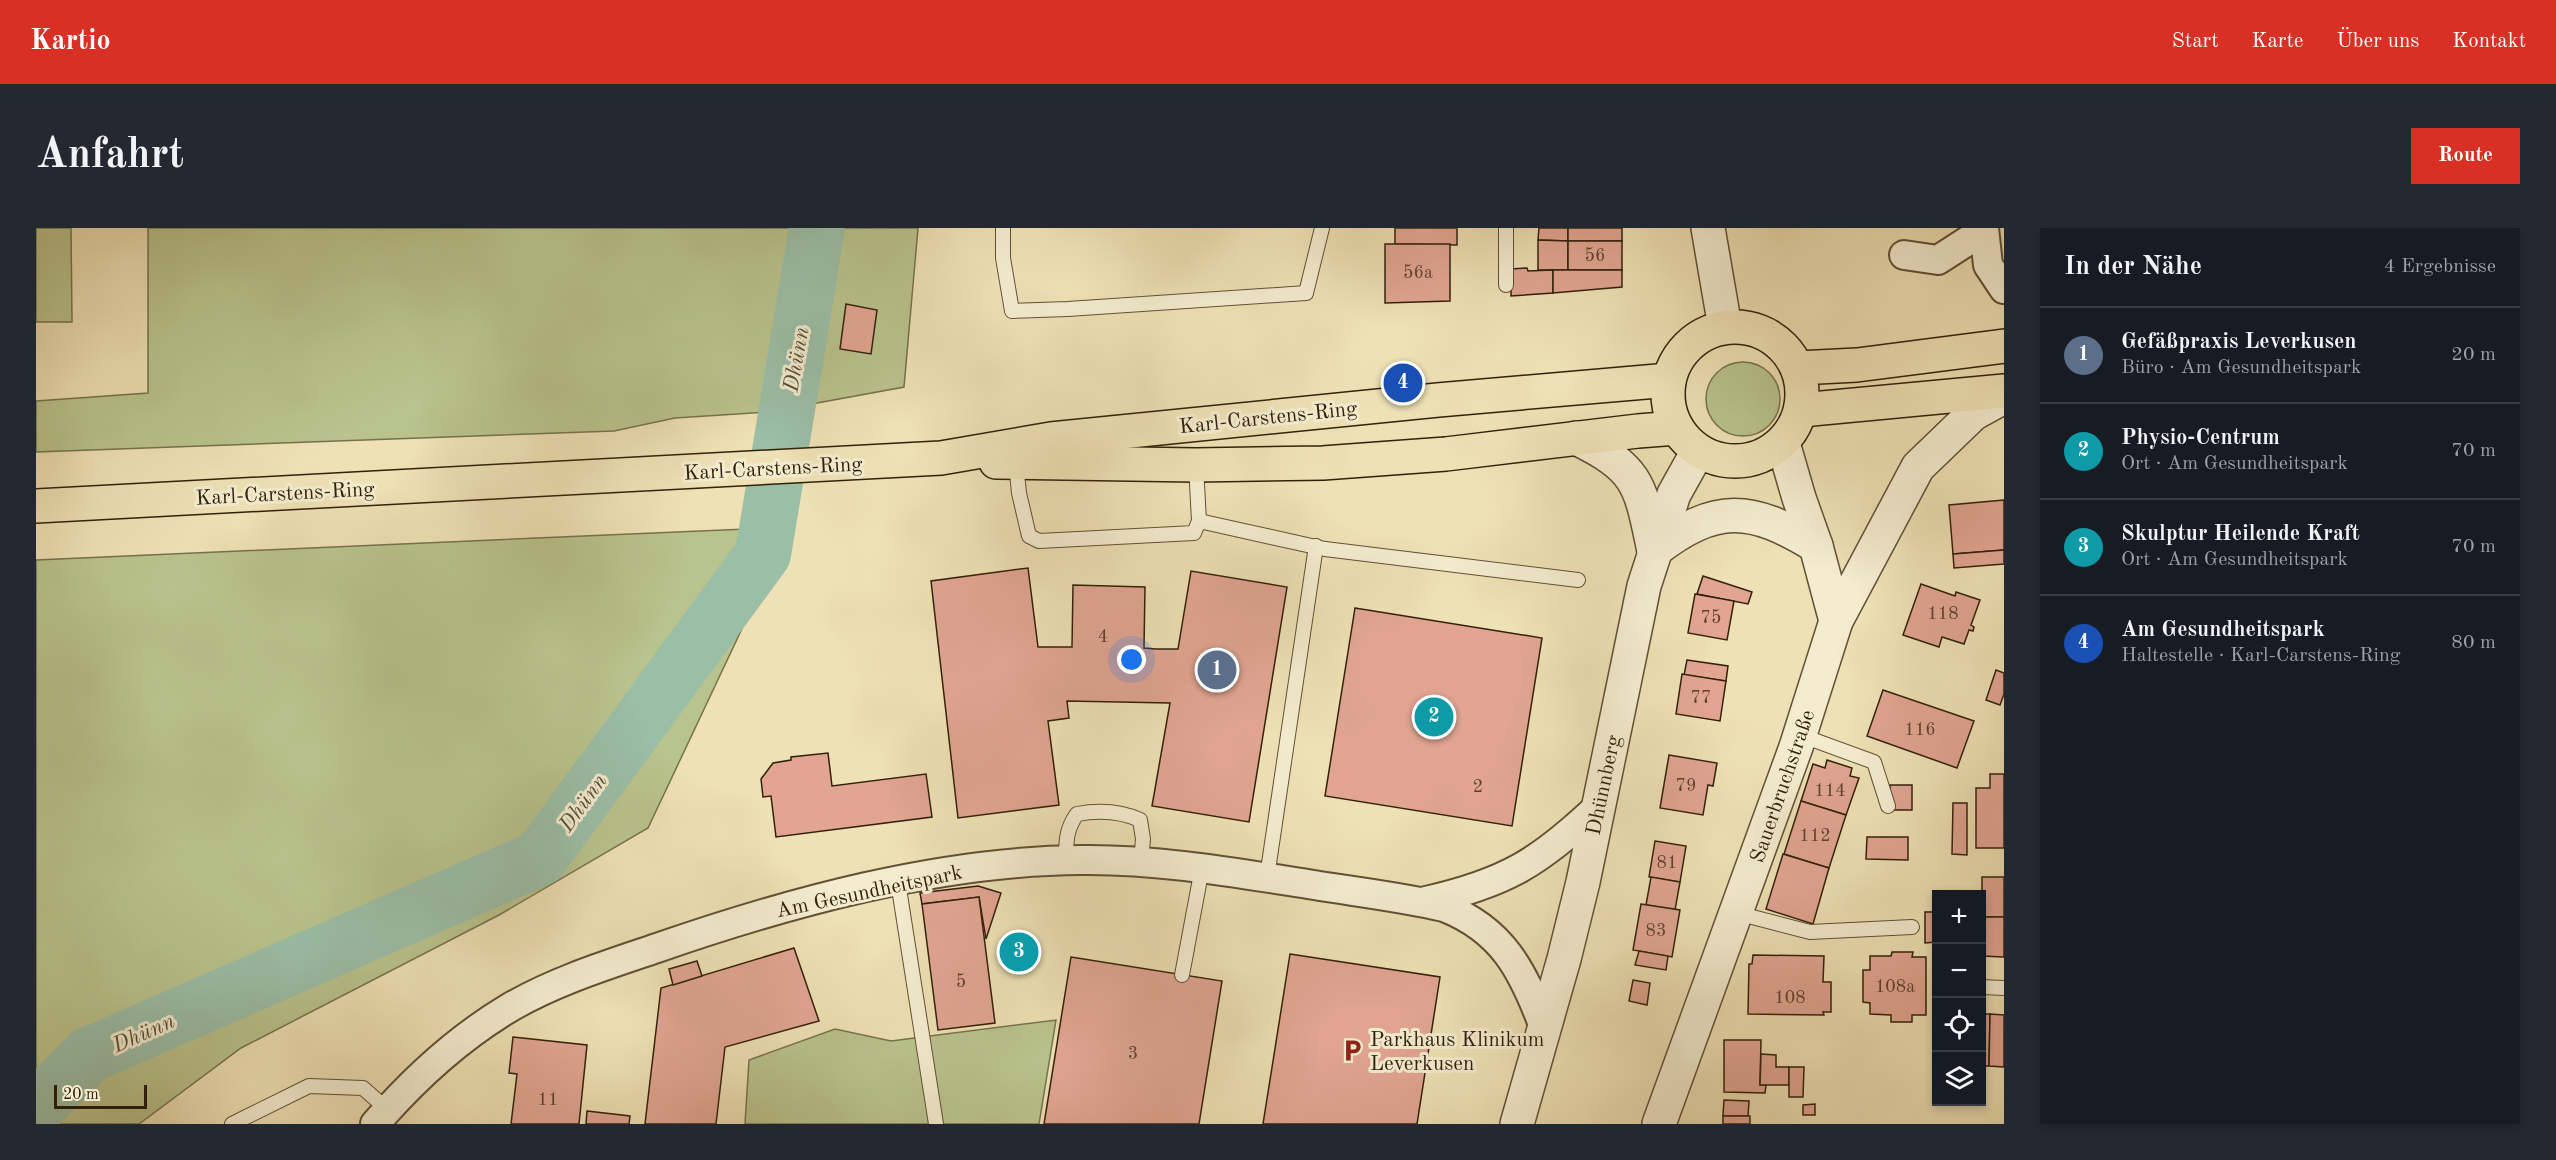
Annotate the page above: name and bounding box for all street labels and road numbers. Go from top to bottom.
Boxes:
street label: Karl-Carstens-Ring [1178,399,1359,438]
street label: Karl-Carstens-Ring [683,454,864,485]
street label: Karl-Carstens-Ring [195,479,376,510]
street label: Sauerbruchstraße [1747,707,1819,866]
street label: Dhünnberg [1584,733,1625,837]
street label: Am Gesundheitspark [774,862,964,922]

